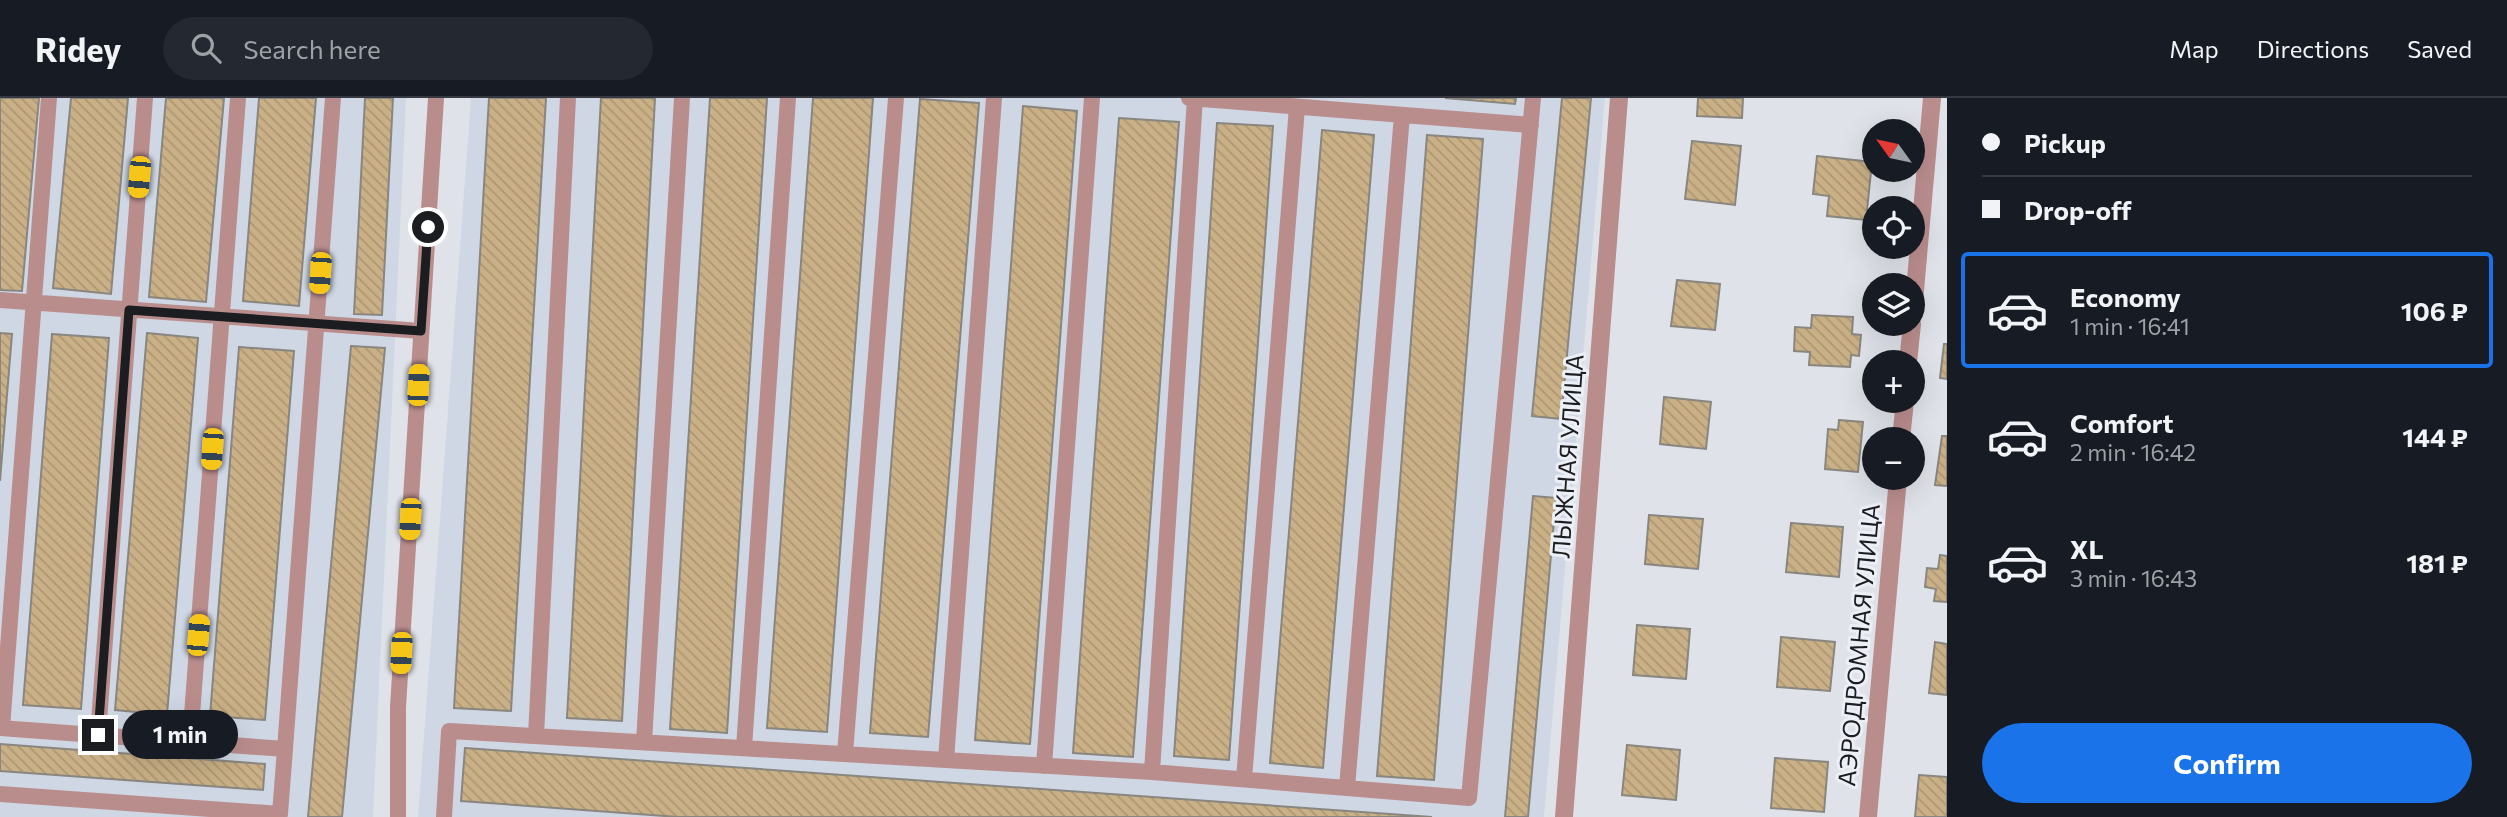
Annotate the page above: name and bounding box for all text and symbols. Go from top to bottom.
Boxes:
search box [163,17,653,80]
text: Ridey [35,28,121,69]
icon: search [187,29,225,67]
text: Search here [243,33,381,64]
text: Map [2169,34,2219,63]
text: Directions [2257,34,2369,63]
text: Saved [2407,34,2472,63]
north arrow [1862,119,1925,182]
map controls [1862,119,1925,490]
text: Pickup [2024,127,2106,158]
car [127,155,152,199]
text: Drop-off [2024,194,2131,225]
button: locate [1862,196,1925,259]
route start [412,211,444,243]
car [309,251,332,295]
button: layers [1862,273,1925,336]
icon: car [1986,279,2049,342]
text: Economy [2070,281,2181,312]
text: 106 ₽ [2401,295,2468,326]
text: 1 min · 16:41 [2070,312,2190,340]
button: + [1862,350,1925,413]
street label: ЛЫЖНАЯ УЛИЦА [1545,353,1589,559]
car [407,363,430,407]
icon: car [1986,405,2049,468]
text: Comfort [2070,407,2173,438]
text: 144 ₽ [2402,421,2468,452]
car [201,427,224,471]
button: − [1862,427,1925,490]
text: 2 min · 16:42 [2070,438,2196,466]
car [399,497,422,541]
street label: АЭРОДРОМНАЯ УЛИЦА [1831,502,1885,788]
icon: car [1986,531,2049,594]
text: XL [2070,533,2104,564]
text: 181 ₽ [2406,547,2468,578]
text: 3 min · 16:43 [2070,564,2197,592]
car [186,613,211,657]
car [390,631,413,675]
callout: 1 min [122,710,238,760]
route end [82,719,114,751]
text: 1 min [153,720,207,748]
button: Confirm [1982,723,2472,803]

